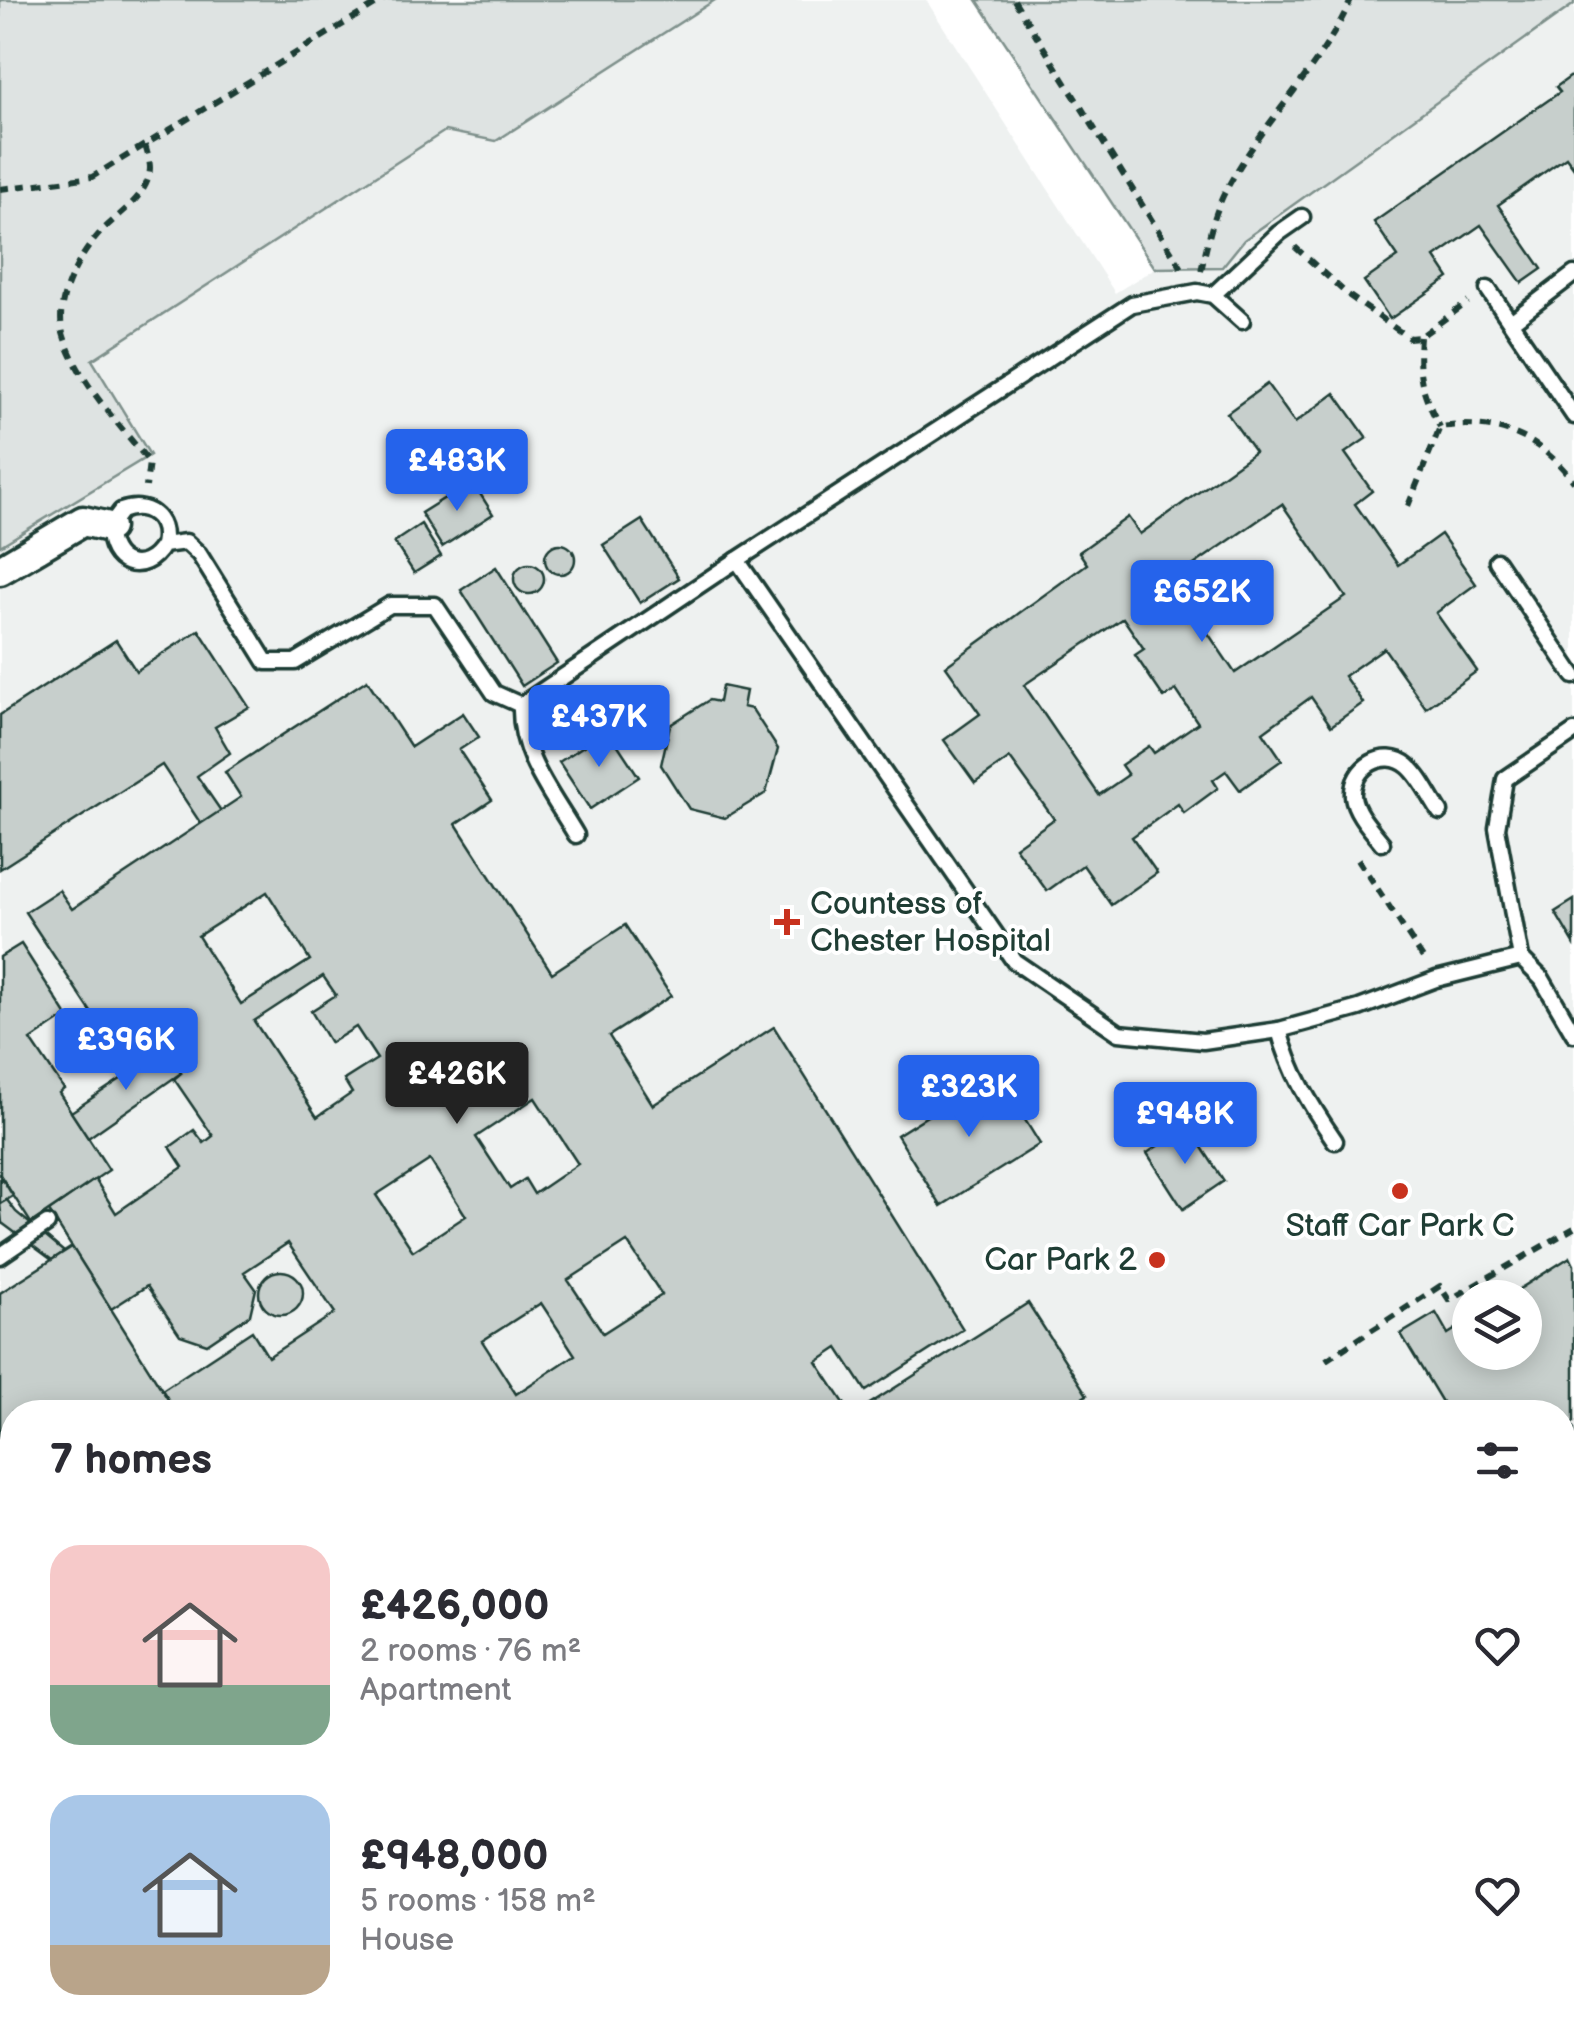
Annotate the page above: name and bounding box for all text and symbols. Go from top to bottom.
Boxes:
pin: £483K [387,429,527,514]
text: £483K [408,442,506,481]
pin: £652K [1132,560,1272,645]
text: £652K [1153,573,1251,612]
pin: £437K [529,685,669,770]
text: £437K [551,698,647,737]
place label: Countess of Chester Hospital [810,885,1051,961]
marker: Countess of Chester Hospital [774,909,800,935]
pin: £396K [56,1008,196,1093]
text: £396K [77,1021,175,1060]
pin: £426K [387,1042,527,1127]
text: £426K [407,1055,507,1094]
pin: £323K [899,1055,1039,1140]
text: £323K [920,1068,1018,1107]
pin: £948K [1115,1082,1255,1167]
text: £948K [1136,1095,1234,1134]
marker: Staff Car Park C [1389,1180,1411,1202]
place label: Staff Car Park C [1286,1207,1515,1246]
place label: Car Park 2 [984,1241,1137,1280]
marker: Car Park 2 [1146,1249,1168,1271]
map controls [1452,1280,1542,1370]
button: layers [1452,1280,1542,1370]
icon: filters [1470,1433,1525,1488]
text: 7 homes [50,1435,212,1486]
text: £426,000 [360,1581,549,1632]
icon: home [130,1585,250,1705]
icon: heart [1470,1618,1525,1673]
text: 2 rooms · 76 m² [360,1632,581,1671]
text: Apartment [360,1671,511,1710]
text: £948,000 [360,1831,549,1882]
icon: home [130,1835,250,1955]
icon: heart [1470,1868,1525,1923]
text: 5 rooms · 158 m² [360,1882,596,1921]
text: House [360,1921,454,1960]

